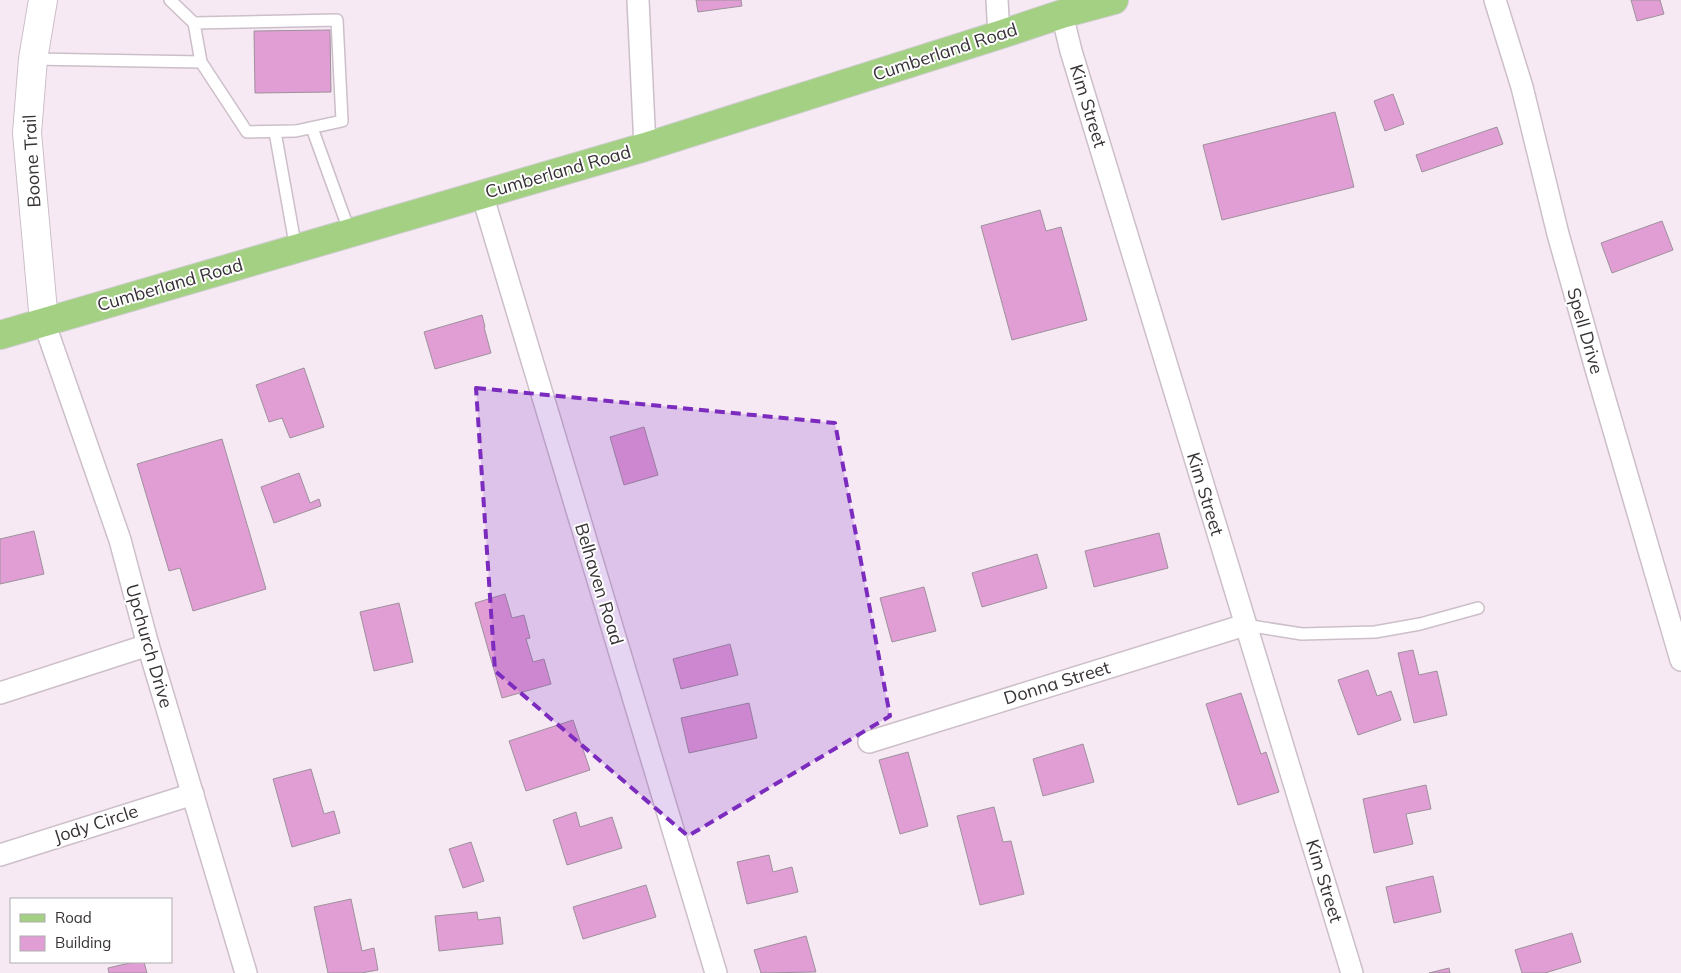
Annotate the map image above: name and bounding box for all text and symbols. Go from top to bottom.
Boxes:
street label: Cumberland Road [870,17,1020,86]
street label: Kim Street [1065,61,1112,150]
street label: Boone Trail [18,114,45,208]
street label: Cumberland Road [482,140,633,203]
street label: Cumberland Road [94,253,245,316]
street label: Spell Drive [1562,285,1609,377]
street label: Kim Street [1182,449,1229,538]
street label: Belhaven Road [570,520,629,648]
street label: Upchurch Drive [121,581,178,710]
street label: Donna Street [1001,655,1113,710]
street label: Jody Circle [51,799,141,848]
street label: Kim Street [1301,836,1348,925]
legend [10,898,172,963]
text: Road [55,908,92,927]
text: Building [55,933,111,952]

